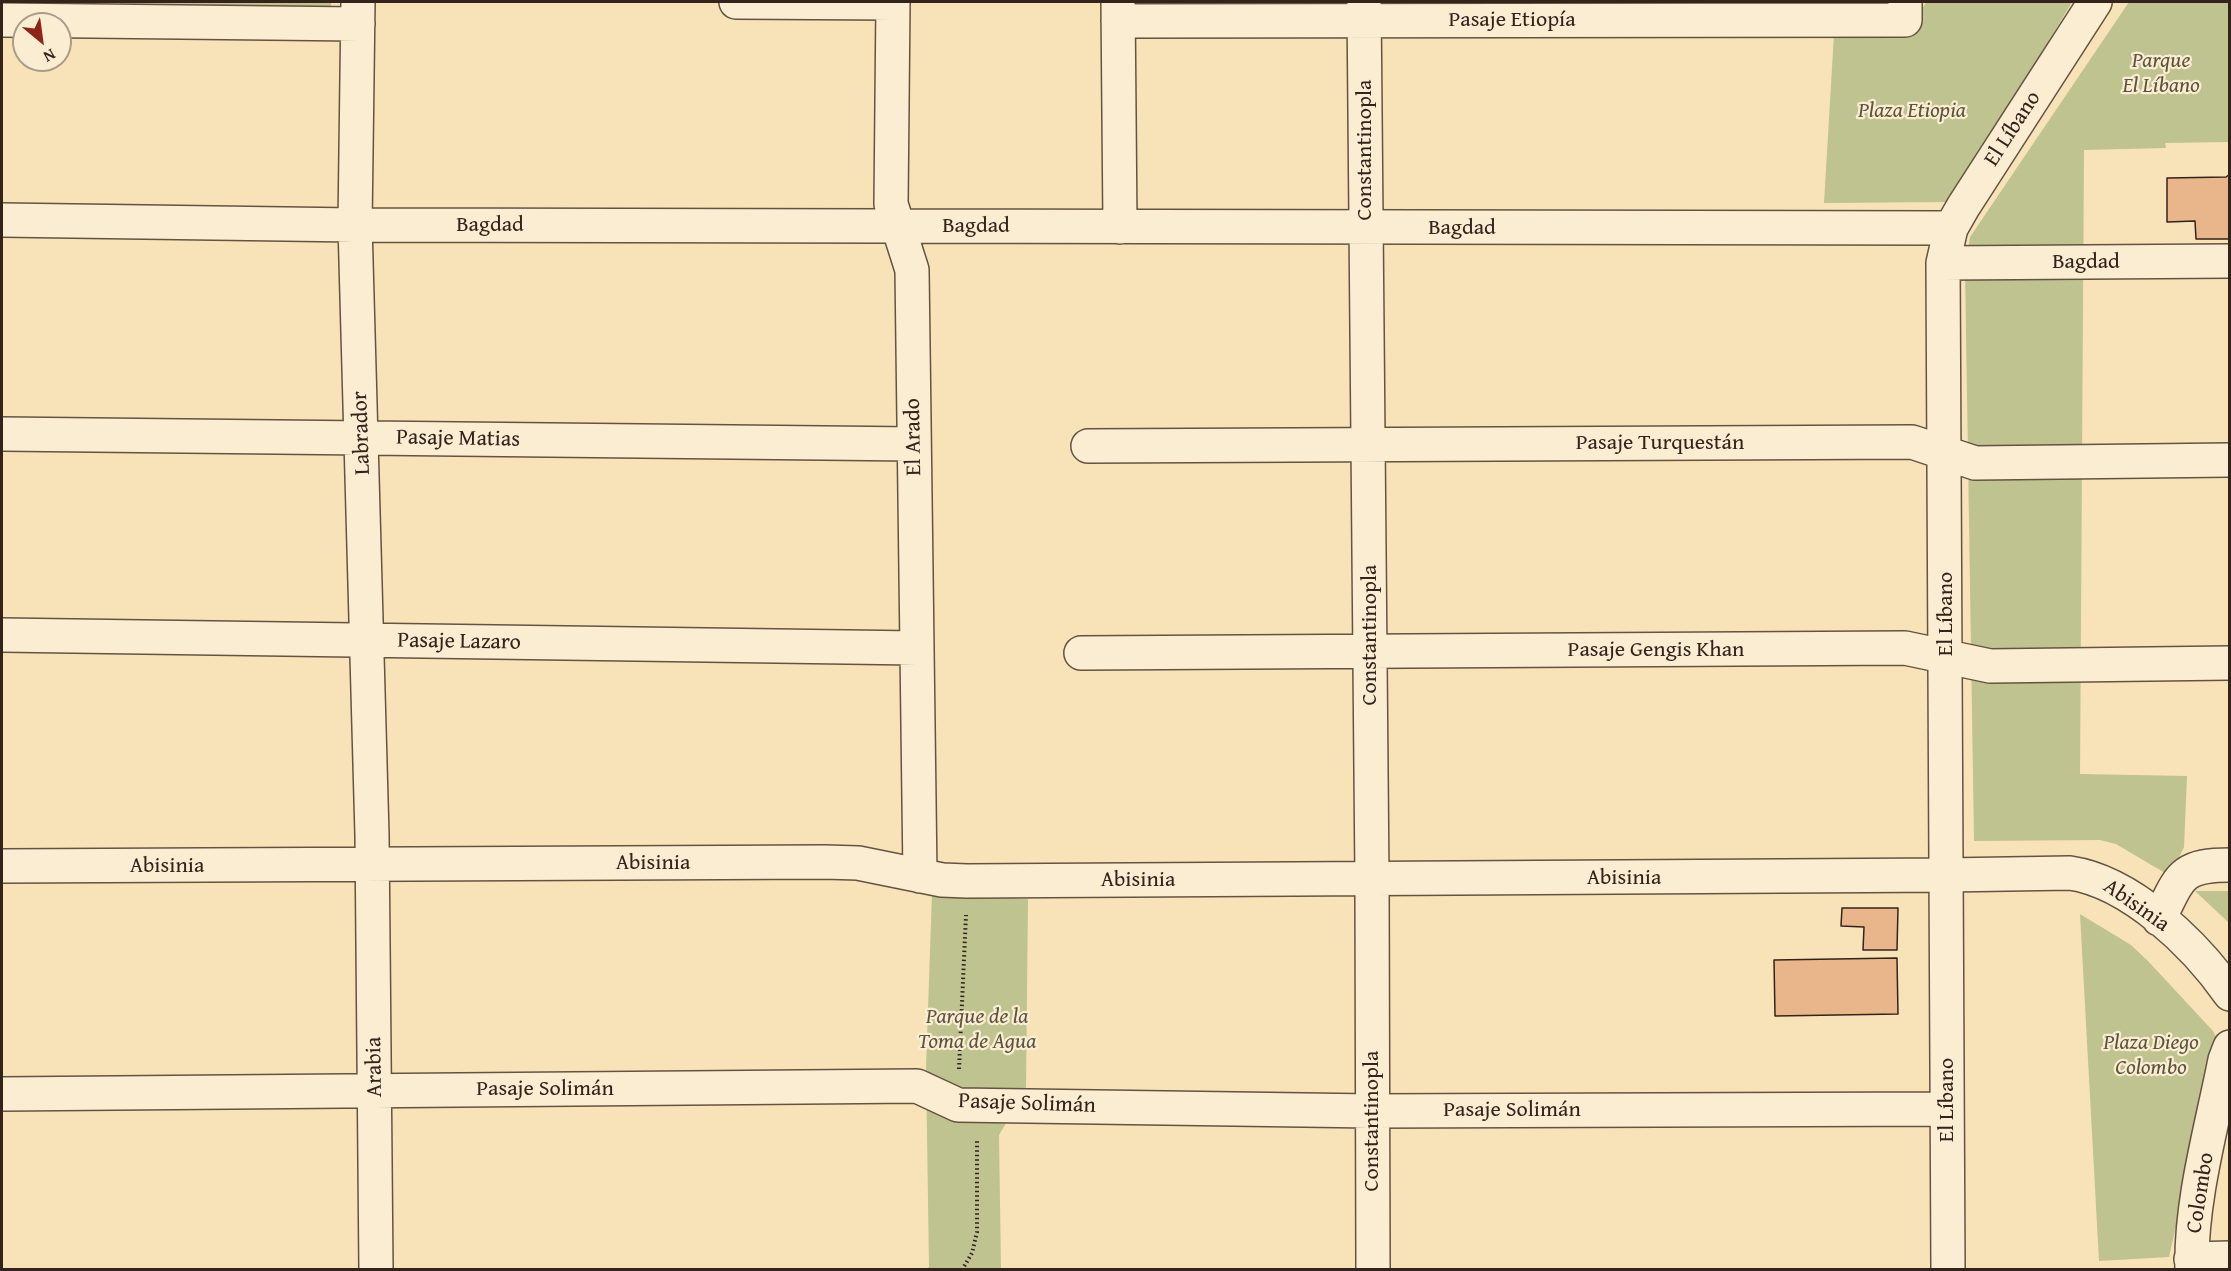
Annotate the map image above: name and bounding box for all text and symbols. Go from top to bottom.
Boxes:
street label: Pasaje Etiopía [1448,7,1576,33]
north arrow [12,12,72,72]
text: N [39,43,60,69]
park label: Parque El Líbano [2122,48,2200,100]
street label: Constantinopla [1352,80,1378,220]
street label: El Líbano [1979,86,2047,172]
park label: Plaza Etiopia [1858,98,1966,124]
street label: Bagdad [456,212,524,238]
street label: Bagdad [942,213,1010,239]
street label: Bagdad [1428,215,1496,241]
street label: Bagdad [2052,249,2120,275]
street label: Labrador [347,391,377,475]
street label: El Arado [900,398,928,476]
street label: Pasaje Matias [396,425,520,453]
street label: Pasaje Turquestán [1576,430,1744,456]
street label: Constantinopla [1357,565,1383,705]
street label: El Líbano [1933,572,1959,656]
street label: Pasaje Lazaro [397,628,521,656]
street label: Pasaje Gengis Khan [1568,637,1744,663]
street label: Abisinia [616,850,690,876]
street label: Abisinia [130,853,204,879]
street label: Abisinia [1587,865,1661,891]
street label: Abisinia [1101,867,1175,893]
street label: Abisinia [2098,874,2174,938]
park label: Parque de la Toma de Agua [918,1004,1036,1056]
park label: Plaza Diego Colombo [2103,1030,2199,1082]
street label: Arabia [361,1036,389,1098]
street label: Constantinopla [1359,1051,1385,1191]
street label: El Líbano [1934,1058,1960,1142]
street label: Pasaje Solimán [476,1076,614,1102]
street label: Pasaje Solimán [958,1088,1096,1120]
street label: Pasaje Solimán [1443,1097,1581,1123]
street label: Colombo [2182,1151,2220,1235]

